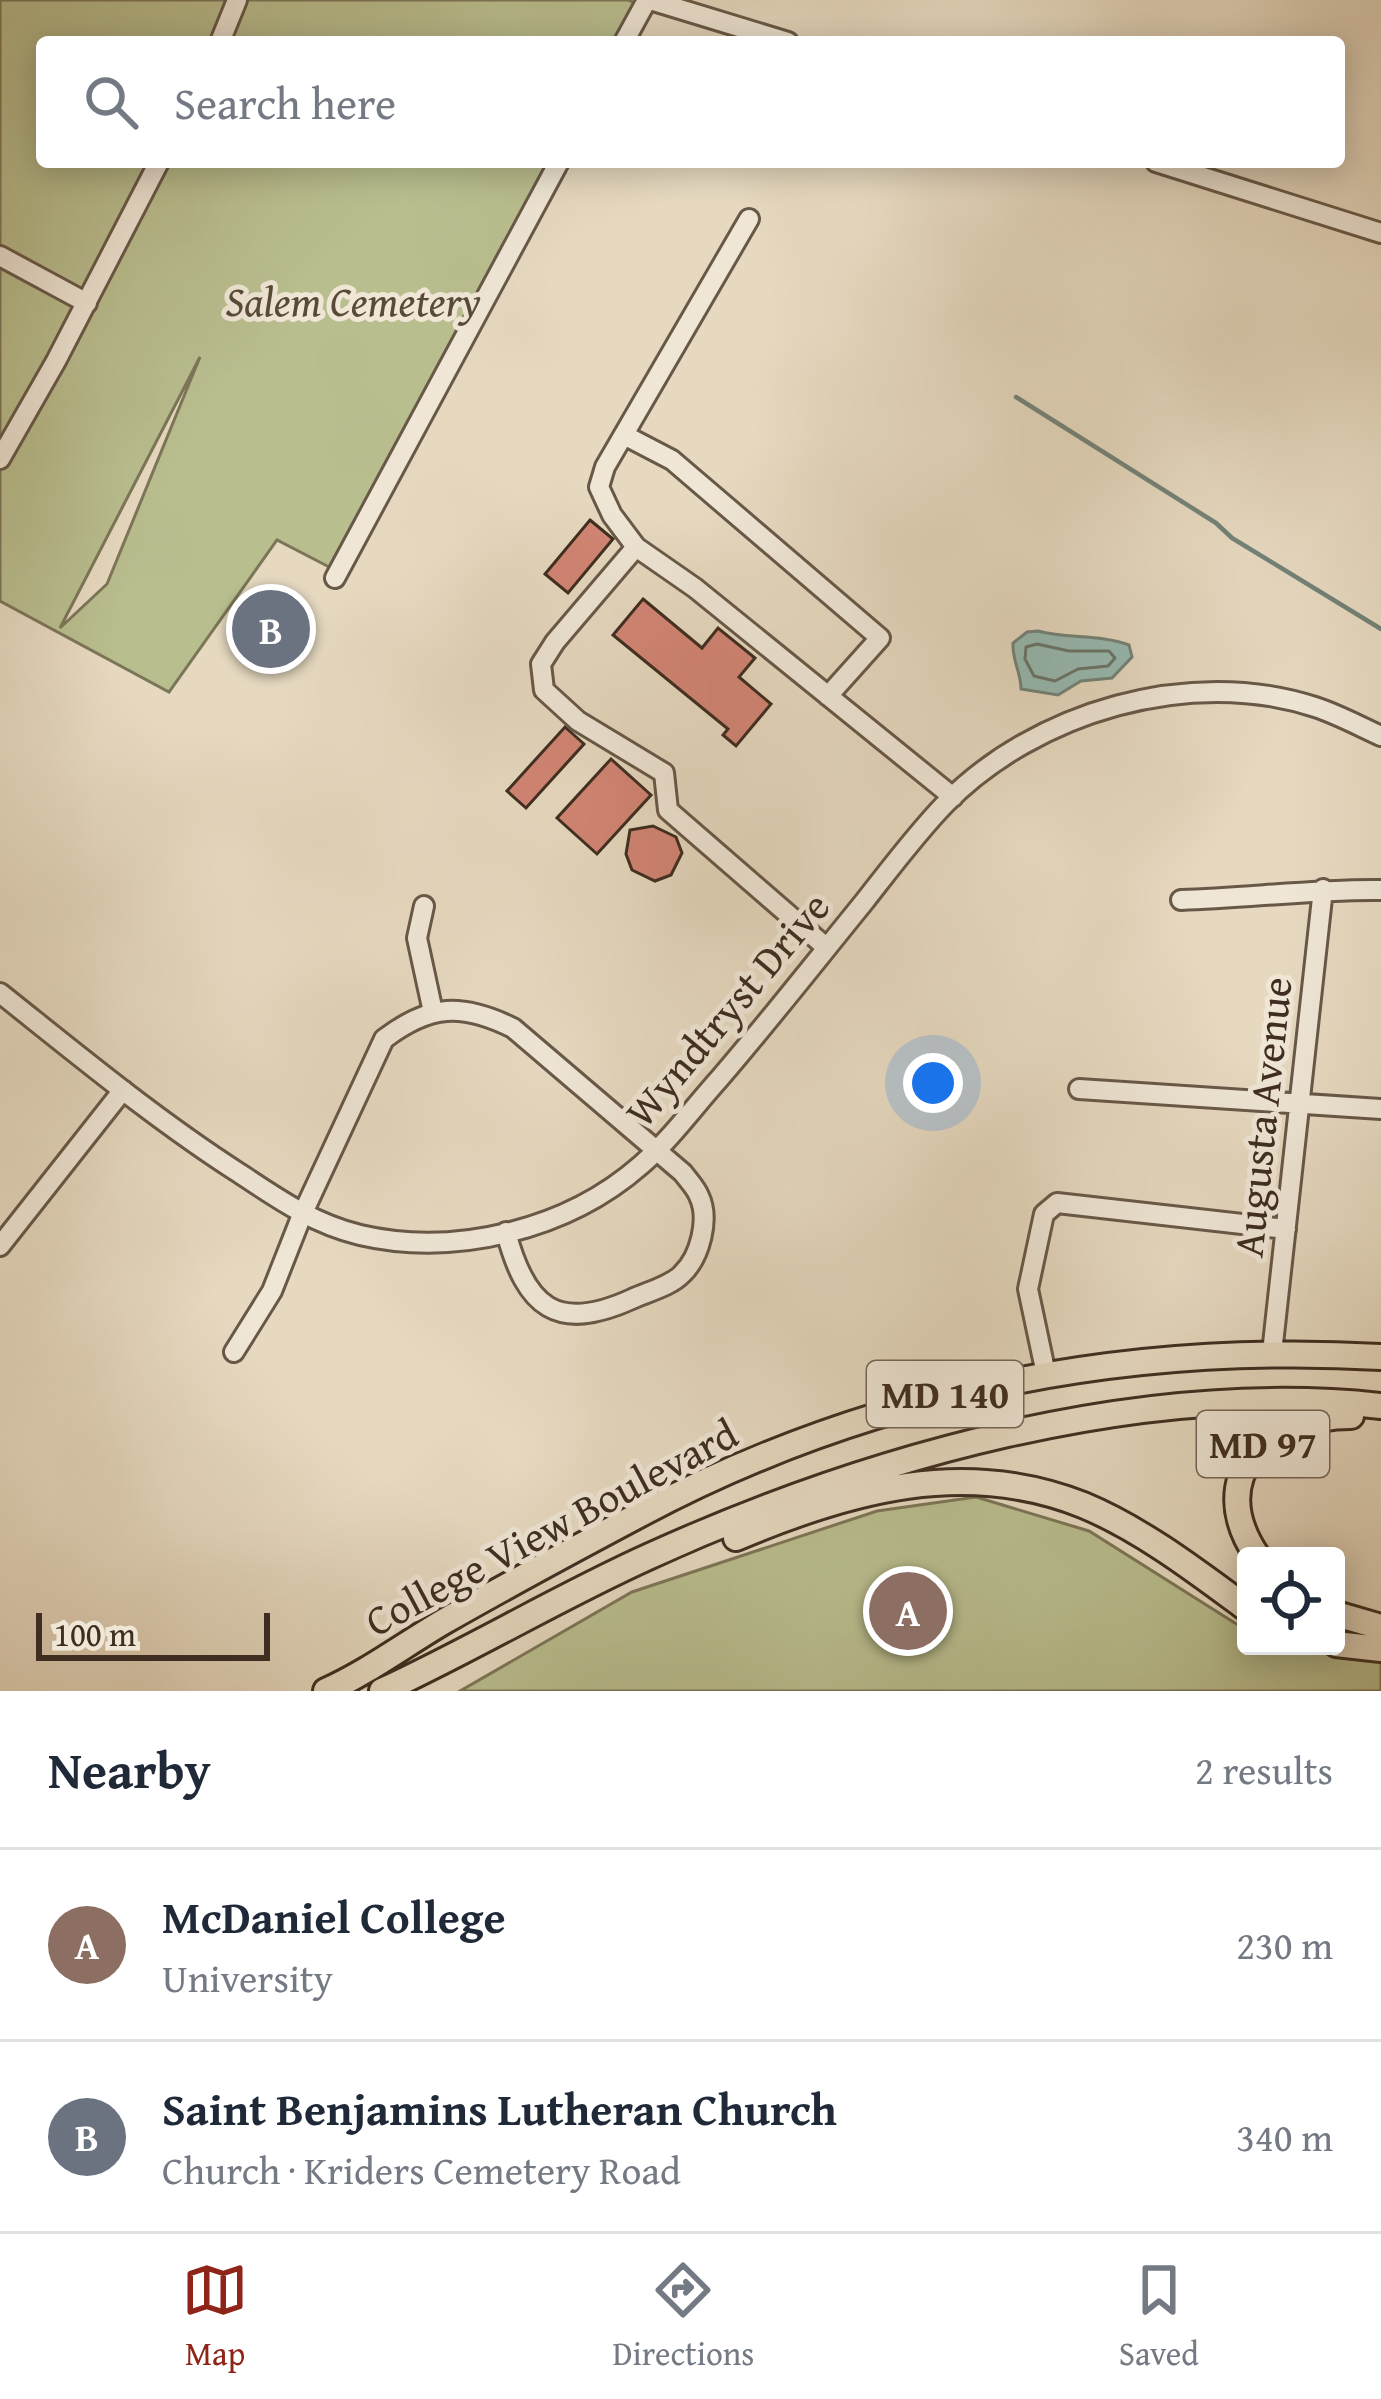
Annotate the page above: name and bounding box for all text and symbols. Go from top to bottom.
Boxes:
search box [36,36,1345,168]
icon: search [78,69,144,135]
text: Search here [174,70,396,135]
park label: Salem Cemetery [225,270,481,331]
pin: B [232,584,310,674]
street label: Wyndtryst Drive [610,878,843,1140]
street label: Augusta Avenue [1216,974,1307,1260]
your location [903,1053,963,1113]
road number: MD 140 [867,1361,1023,1427]
street label: College View Boulevard [354,1402,748,1651]
road number: MD 97 [1197,1411,1329,1477]
map controls [1237,1547,1345,1655]
button: locate [1237,1547,1345,1655]
pin: A [869,1566,947,1656]
scale bar [36,1607,270,1660]
text: 100 m [54,1610,136,1658]
text: Nearby [48,1732,211,1807]
text: 2 results [1195,1741,1333,1798]
text: McDaniel College [162,1884,506,1949]
text: A [75,1916,99,1973]
text: 230 m [1236,1916,1333,1973]
text: University [162,1949,333,2006]
text: Saint Benjamins Lutheran Church [162,2076,837,2141]
text: B [75,2108,99,2165]
text: 340 m [1236,2108,1333,2165]
text: Church · Kriders Cemetery Road [162,2141,681,2198]
tab: Map [182,2257,248,2377]
tab: Directions [613,2257,754,2377]
tab: Saved [1119,2257,1199,2377]

